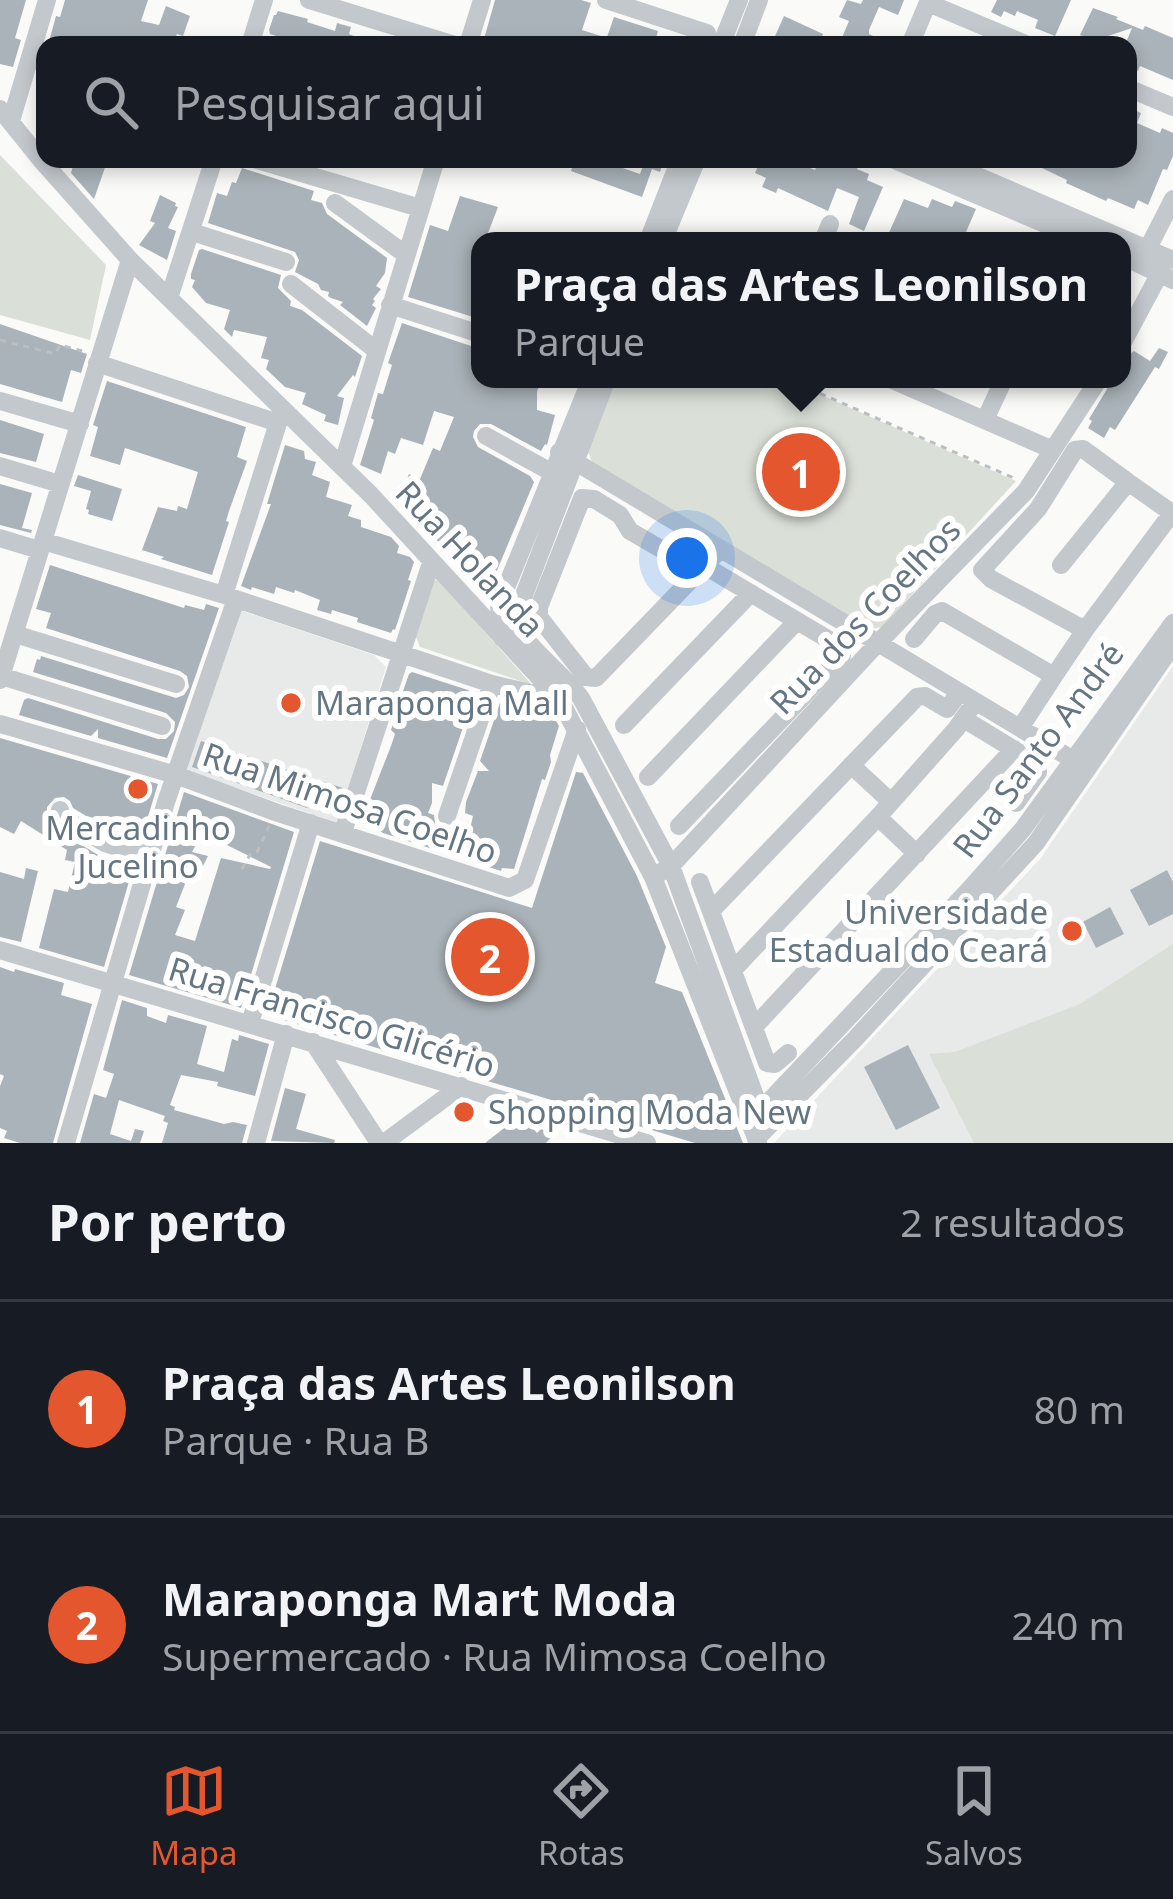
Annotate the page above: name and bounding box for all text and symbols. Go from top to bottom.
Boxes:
search box [36,36,1137,168]
icon: search [78,69,144,135]
text: Pesquisar aqui [174,72,485,133]
popup [471,232,1131,388]
text: Praça das Artes Leonilson [514,253,1088,314]
text: Parque [514,314,645,367]
pin: 1 [762,427,840,517]
street label: Rua Holanda [386,471,555,647]
street label: Rua dos Coelhos [759,508,970,724]
your location [657,528,717,588]
street label: Rua Santo André [942,633,1133,867]
place label: Maraponga Mall [315,680,568,725]
marker: Maraponga Mall [278,690,304,716]
street label: Rua Mimosa Coelho [197,731,503,874]
marker: Mercadinho Jucelino [125,776,151,802]
place label: Mercadinho Jucelino [45,805,231,888]
place label: Universidade Estadual do Ceará [769,889,1048,972]
pin: 2 [451,912,529,1002]
marker: Universidade Estadual do Ceará [1059,918,1085,944]
street label: Rua Francisco Glicério [163,945,501,1088]
place label: Shopping Moda New [488,1089,811,1134]
marker: Shopping Moda New [451,1099,477,1125]
text: Por perto [48,1186,287,1256]
text: 2 resultados [900,1195,1125,1248]
text: Praça das Artes Leonilson [162,1352,736,1413]
text: 1 [76,1382,98,1435]
text: 80 m [1034,1382,1125,1435]
text: Parque · Rua B [162,1413,429,1466]
text: Maraponga Mart Moda [162,1568,677,1629]
text: 2 [76,1598,98,1651]
text: 240 m [1011,1598,1125,1651]
text: Supermercado · Rua Mimosa Coelho [162,1629,827,1682]
tab: Mapa [150,1758,237,1875]
tab: Rotas [538,1758,625,1875]
tab: Salvos [925,1758,1023,1875]

